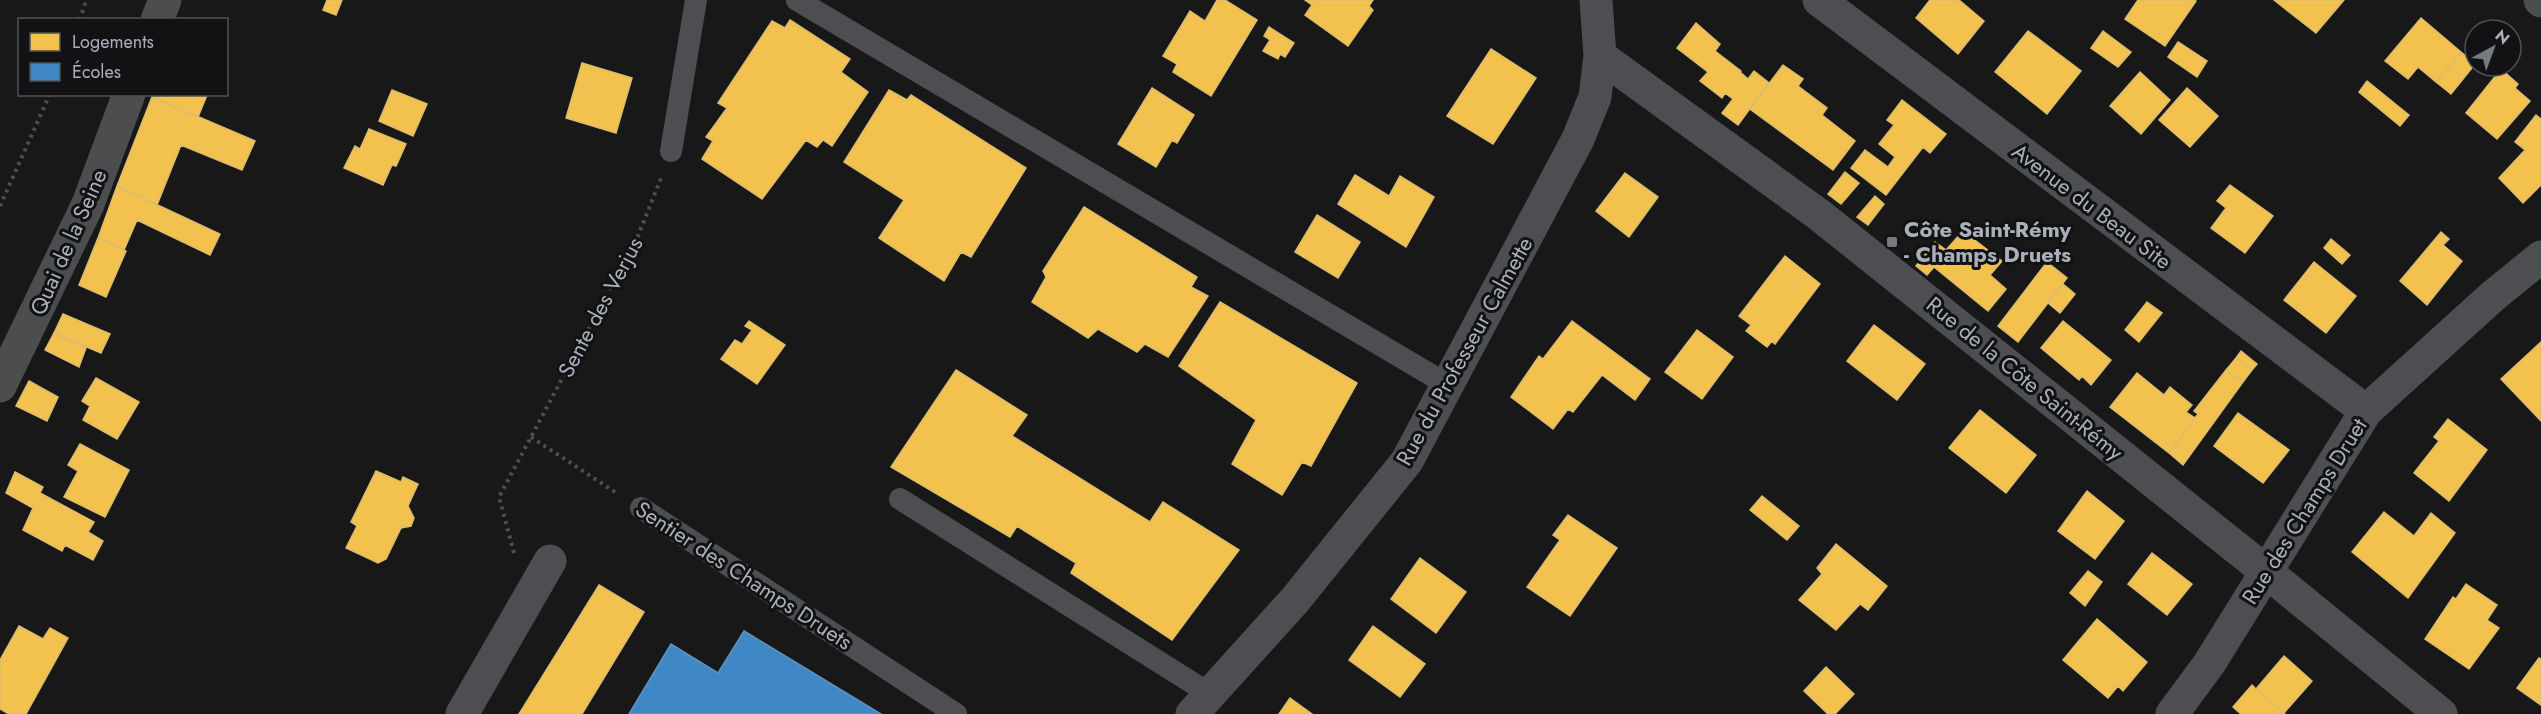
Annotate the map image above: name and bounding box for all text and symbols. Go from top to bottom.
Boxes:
legend [18,18,228,96]
north arrow [2463,18,2523,78]
text: N [2490,24,2515,50]
text: Logements [72,29,154,55]
text: Écoles [72,59,121,85]
street label: Avenue du Beau Site [2005,135,2179,277]
street label: Quai de la Seine [22,164,114,320]
place label: Côte Saint-Rémy - Champs Druets [1904,213,2072,270]
street label: Sente des Verjus [549,231,651,383]
street label: Rue du Professeur Calmette [1388,231,1540,471]
marker: Côte Saint-Rémy - Champs Druets [1885,235,1899,249]
street label: Rue de la Côte Saint-Rémy [1920,288,2131,468]
street label: Rue des Champs Druet [2234,411,2375,610]
street label: Sentier des Champs Druets [629,493,859,657]

